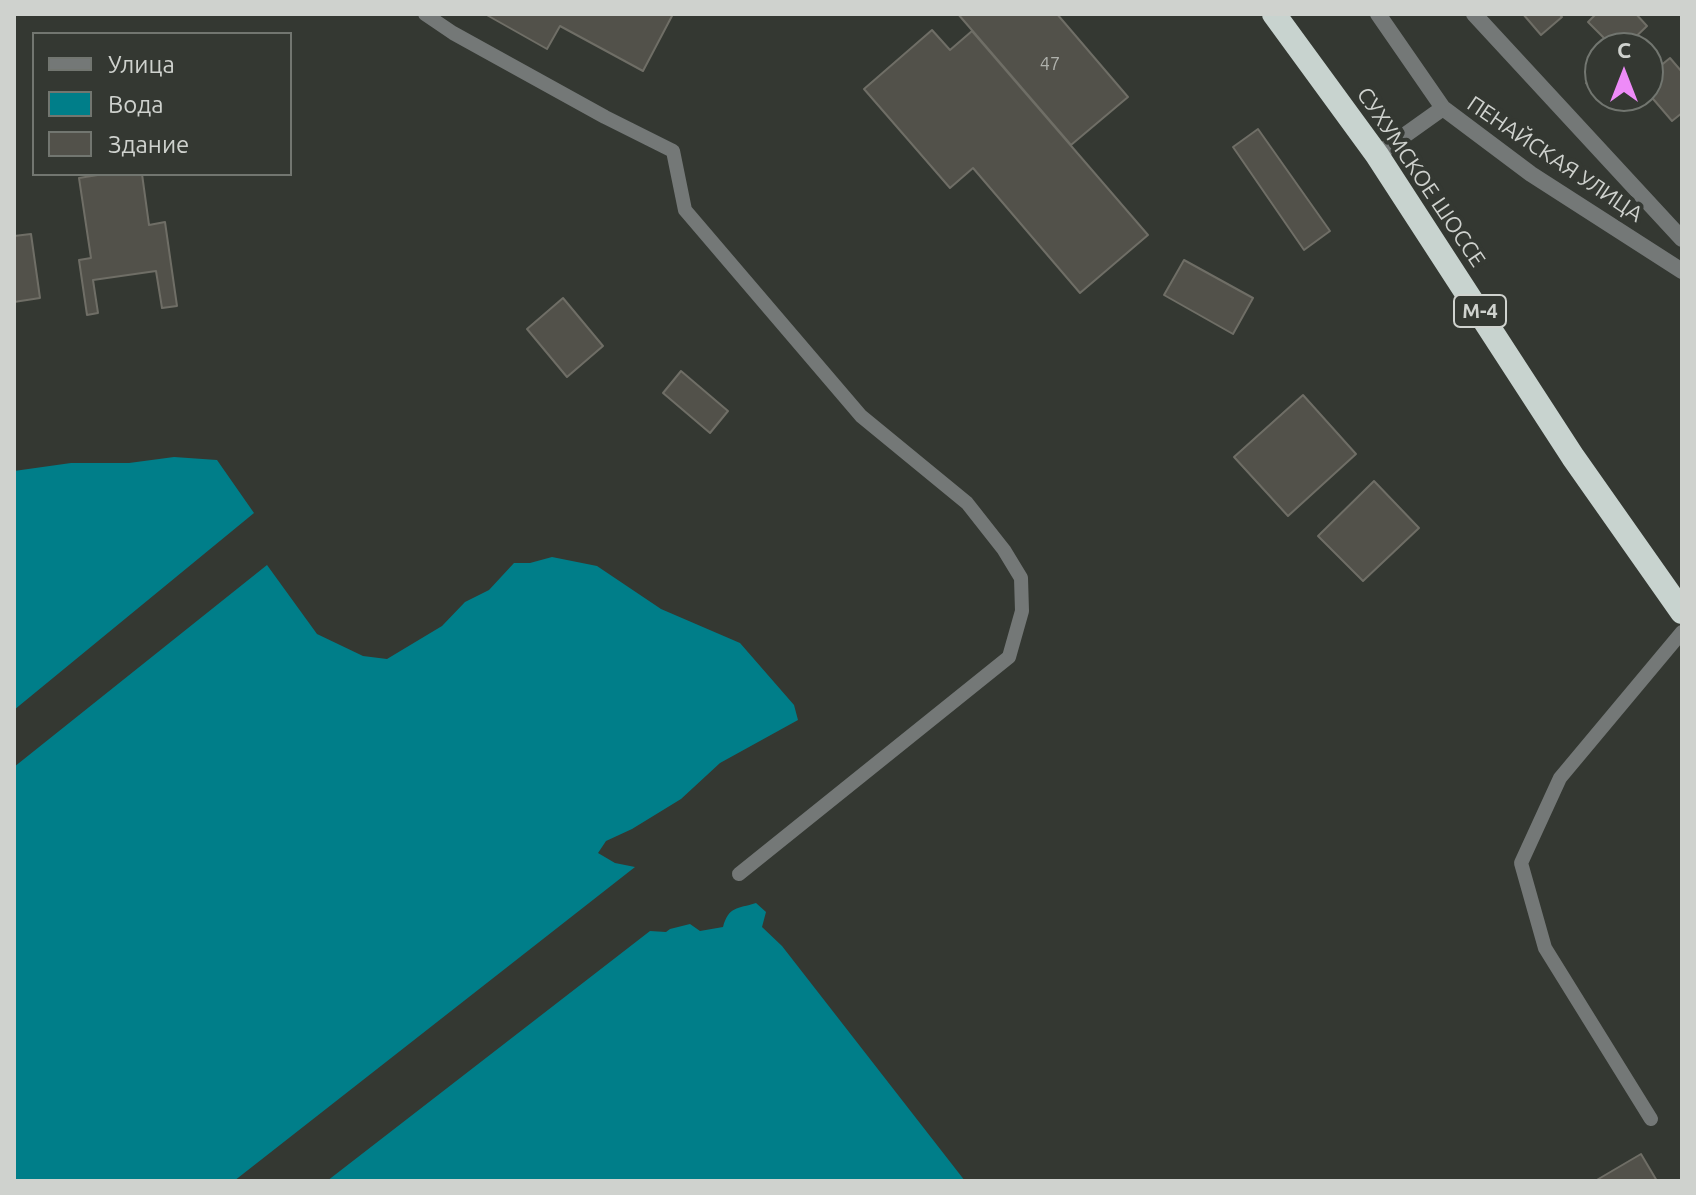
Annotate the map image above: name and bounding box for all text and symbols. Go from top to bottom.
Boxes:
legend [32,32,292,176]
north arrow [1584,32,1664,112]
text: С [1617,37,1631,62]
text: Улица [108,51,175,78]
house number: 47 [1040,53,1060,75]
street label: СУХУМСКОЕ ШОССЕ [1351,82,1491,272]
street label: ПЕНАЙСКАЯ УЛИЦА [1462,90,1648,228]
text: Вода [108,91,164,118]
text: Здание [108,131,189,158]
road number: М-4 [1454,295,1506,327]

